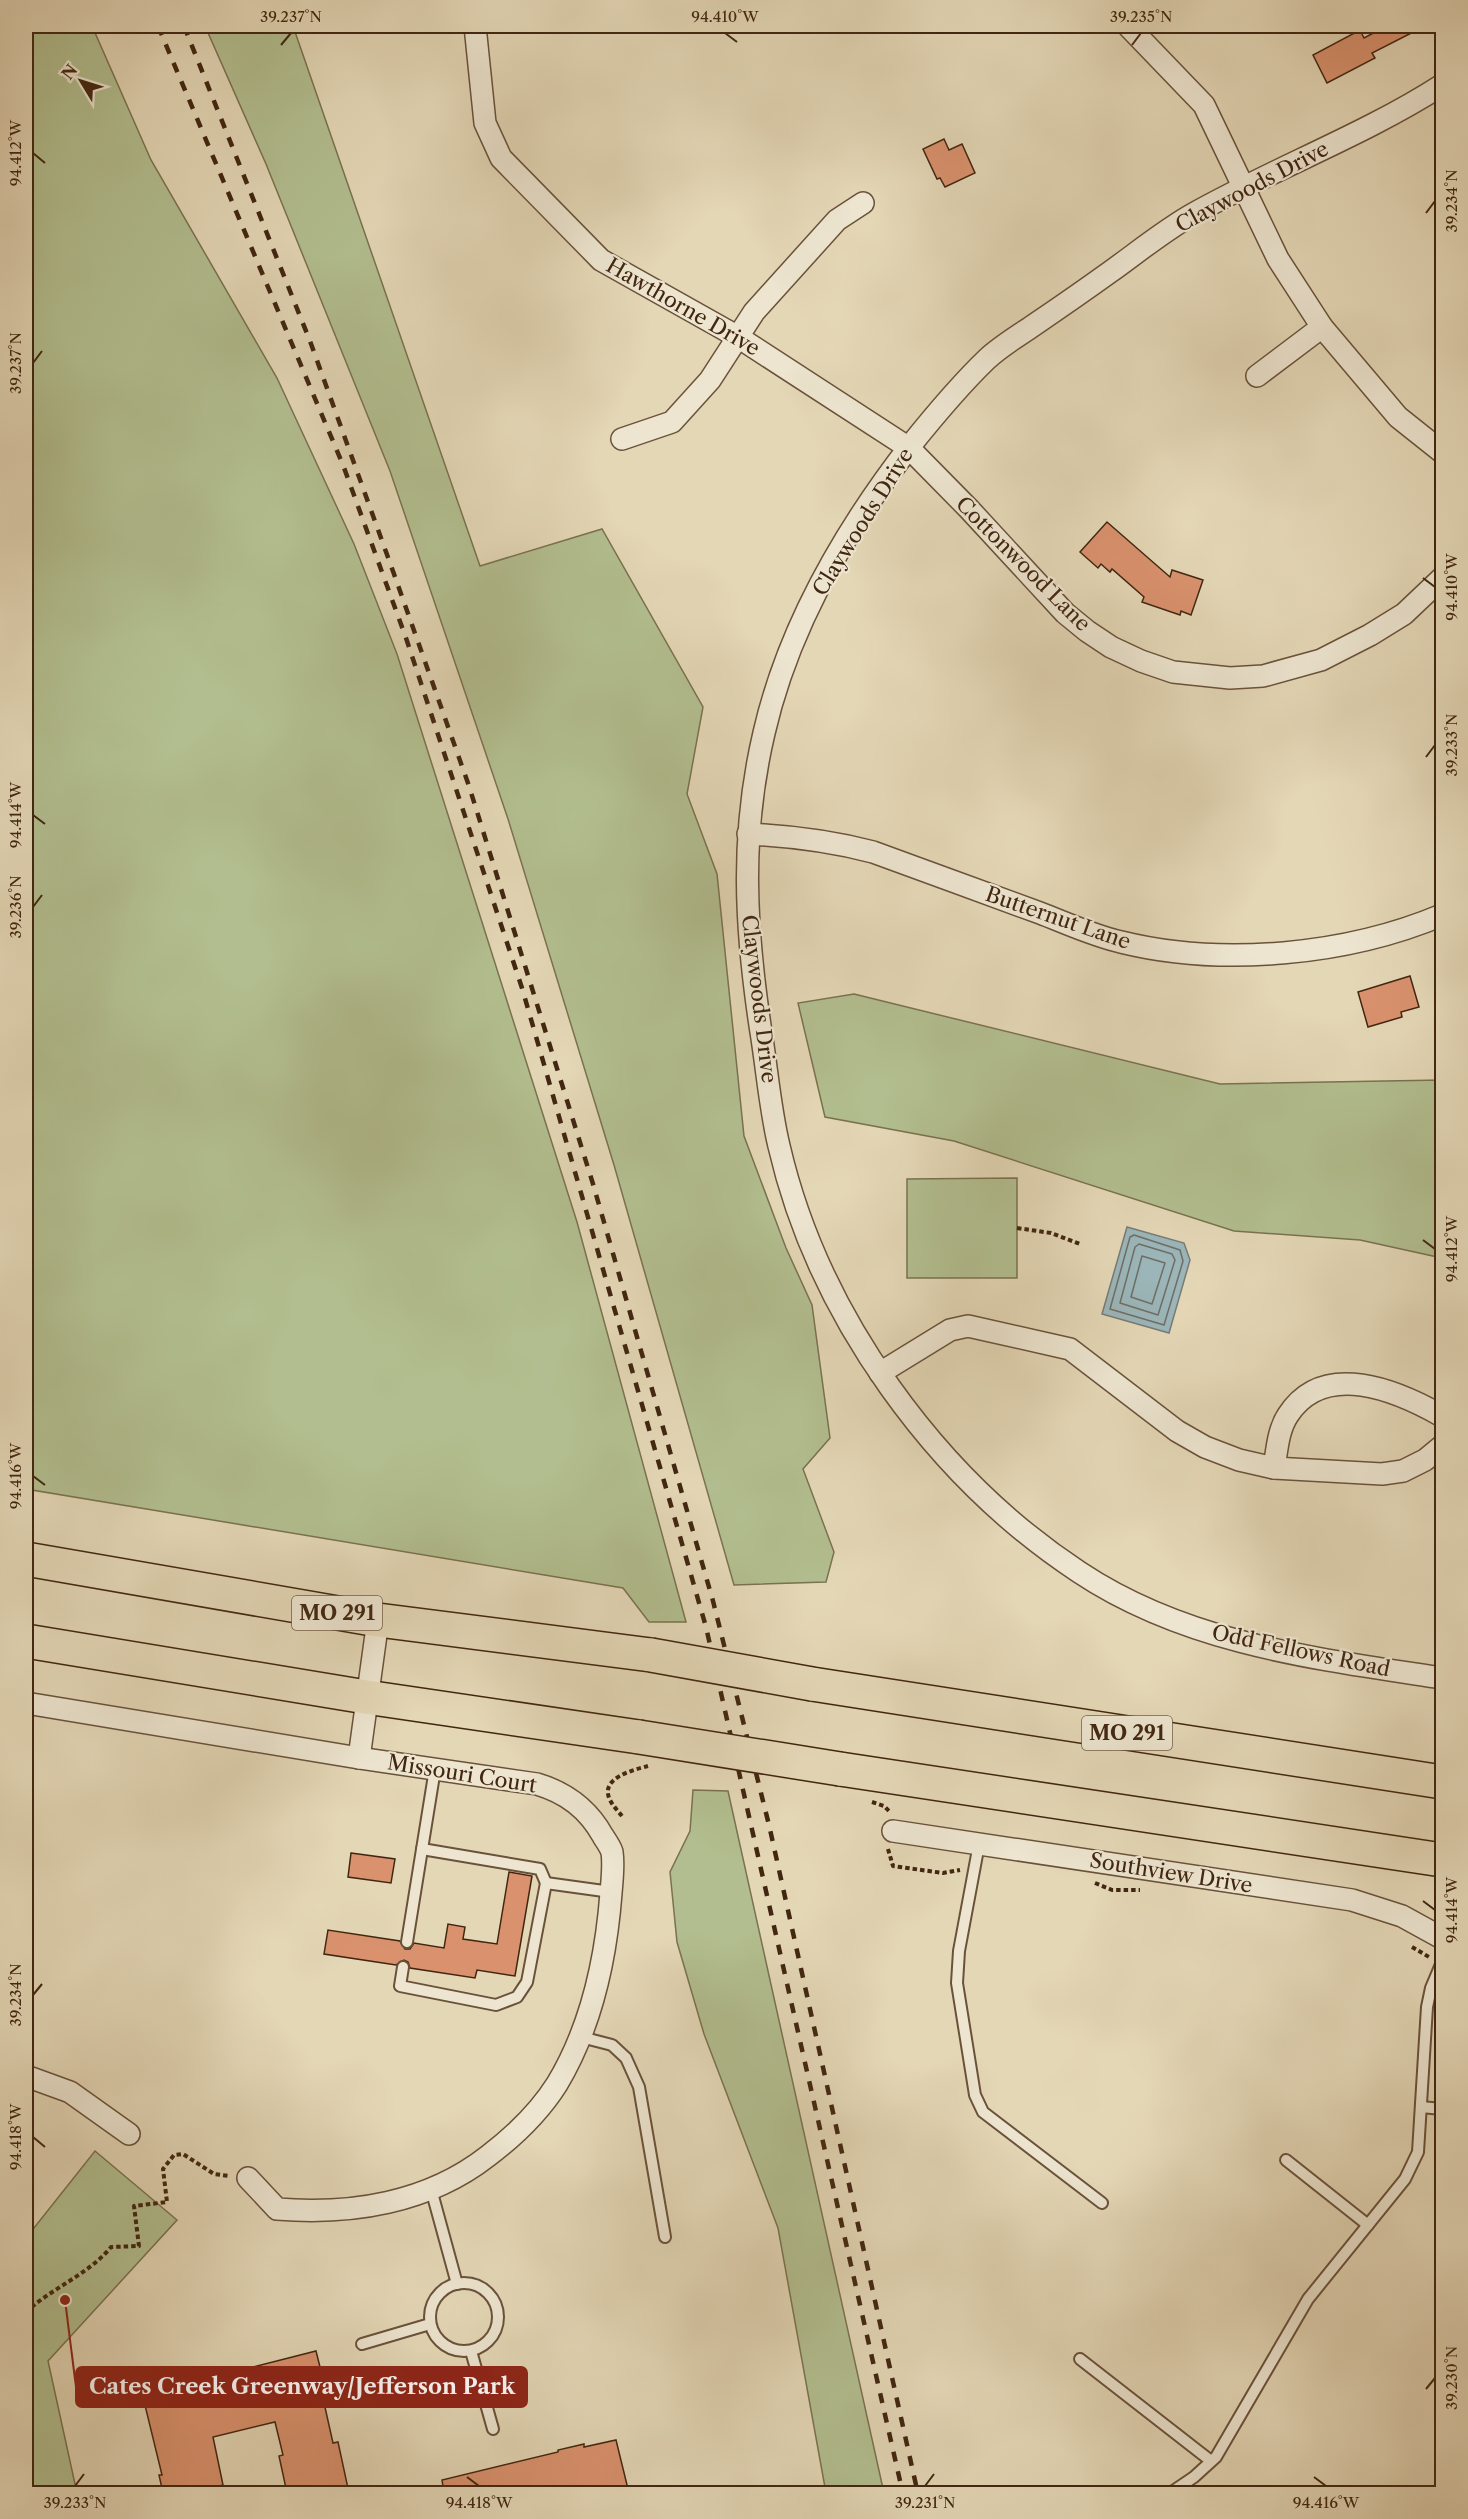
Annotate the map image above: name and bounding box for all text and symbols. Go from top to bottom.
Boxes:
text: 39.237°N [260,7,322,26]
text: 94.410°W [691,7,759,26]
text: 39.235°N [1110,7,1172,26]
north arrow [51,51,111,111]
text: N [57,60,81,83]
text: 94.412°W [6,119,25,186]
street label: Claywoods Drive [1171,136,1332,237]
text: 39.234°N [1442,169,1461,233]
street label: Hawthorne Drive [602,252,764,361]
text: 39.237°N [6,332,25,394]
street label: Claywoods Drive [807,443,918,600]
street label: Cottonwood Lane [951,491,1096,636]
text: 94.410°W [1442,553,1461,621]
text: 39.233°N [1442,714,1461,776]
text: 94.414°W [6,781,25,848]
text: 39.236°N [6,875,25,939]
street label: Butternut Lane [982,881,1134,954]
street label: Claywoods Drive [737,913,782,1085]
text: 94.412°W [1442,1215,1461,1282]
text: 94.416°W [6,1442,25,1509]
road number: MO 291 [292,1596,382,1630]
street label: Odd Fellows Road [1210,1619,1393,1682]
road number: MO 291 [1082,1716,1172,1750]
street label: Missouri Court [386,1749,539,1798]
street label: Southview Drive [1088,1847,1254,1898]
text: 94.414°W [1442,1876,1461,1943]
text: 39.234°N [6,1963,25,2027]
text: 94.418°W [6,2103,25,2170]
text: 39.230°N [1442,2346,1461,2410]
callout: Cates Creek Greenway/Jefferson Park [76,2367,527,2407]
text: Cates Creek Greenway/Jefferson Park [89,2373,516,2400]
text: 39.233°N [44,2493,106,2512]
text: 94.418°W [446,2493,513,2512]
text: 39.231°N [895,2493,955,2512]
text: 94.416°W [1293,2493,1360,2512]

